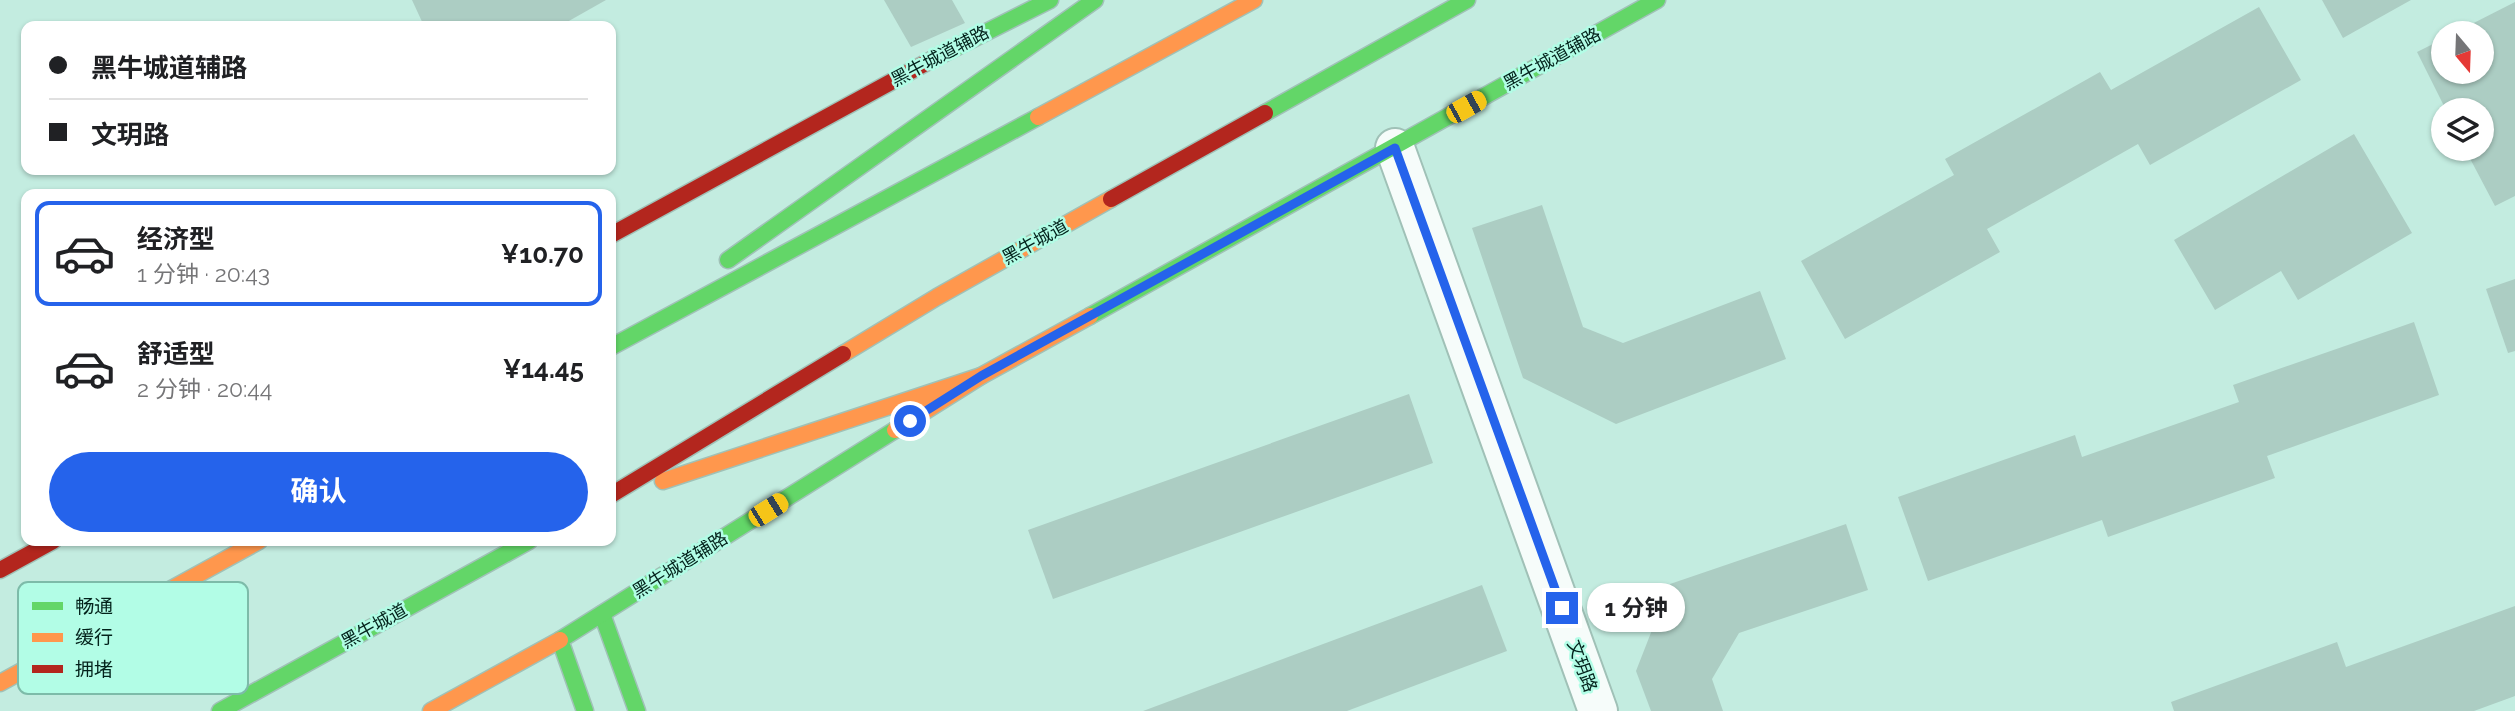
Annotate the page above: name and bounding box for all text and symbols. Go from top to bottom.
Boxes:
street label: 黑牛城道辅路 [887,21,992,90]
north arrow [2431,21,2494,84]
map controls [2431,21,2494,161]
street label: 黑牛城道辅路 [1499,23,1604,94]
text: 黑牛城道辅路 [91,53,247,83]
car [1443,88,1490,126]
button: layers [2431,98,2494,161]
text: 文玥路 [91,120,169,150]
street label: 黑牛城道 [998,215,1071,268]
icon: car [53,222,116,285]
text: 经济型 [137,224,215,254]
text: ¥10.70 [501,239,584,269]
text: 1 分钟 · 20:43 [137,260,270,287]
icon: car [53,337,116,400]
text: 舒适型 [137,339,215,369]
text: ¥14.45 [503,354,584,384]
text: 2 分钟 · 20:44 [137,375,272,402]
route start [894,405,926,437]
button: 确认 [49,452,588,532]
car [745,490,792,530]
street label: 黑牛城道辅路 [628,527,731,602]
legend [18,582,248,694]
callout: 1 分钟 [1586,584,1684,632]
route end [1546,592,1578,624]
text: 1 分钟 [1605,594,1667,621]
text: 畅通 [75,595,113,617]
street label: 黑牛城道 [337,599,410,652]
text: 缓行 [75,626,113,648]
street label: 文玥路 [1563,637,1602,695]
text: 拥堵 [75,658,113,680]

